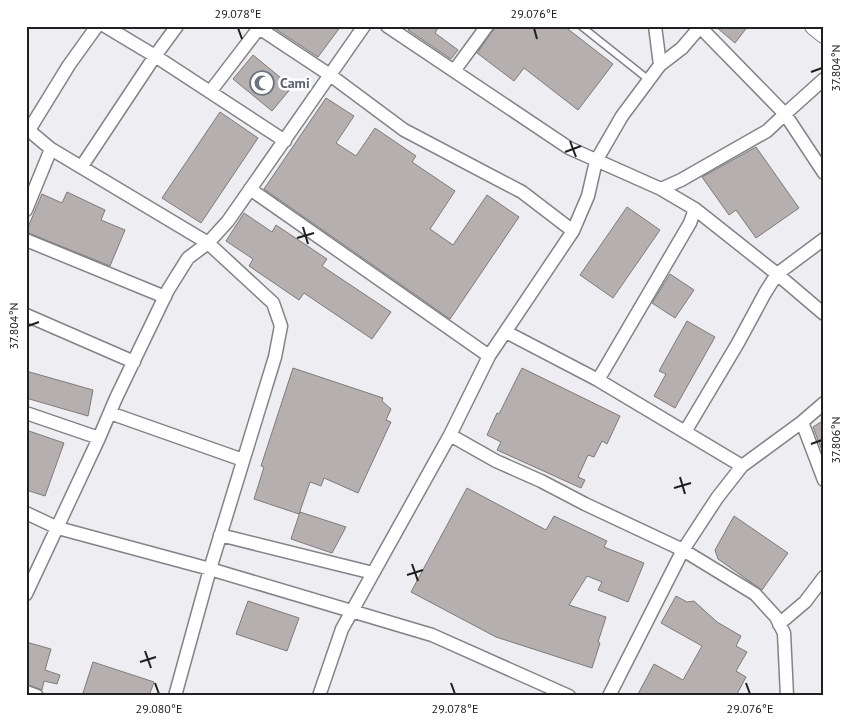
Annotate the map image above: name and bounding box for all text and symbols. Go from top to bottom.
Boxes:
text: 29.078°E [215,6,261,21]
text: 29.076°E [511,6,557,21]
text: 37.804°N [828,44,843,92]
mosque icon: Cami [249,70,275,96]
place label: Cami [280,74,310,92]
text: 37.804°N [6,302,21,350]
text: 37.806°N [828,416,843,464]
text: 29.080°E [136,701,182,716]
text: 29.078°E [432,701,478,716]
text: 29.076°E [727,701,773,716]

